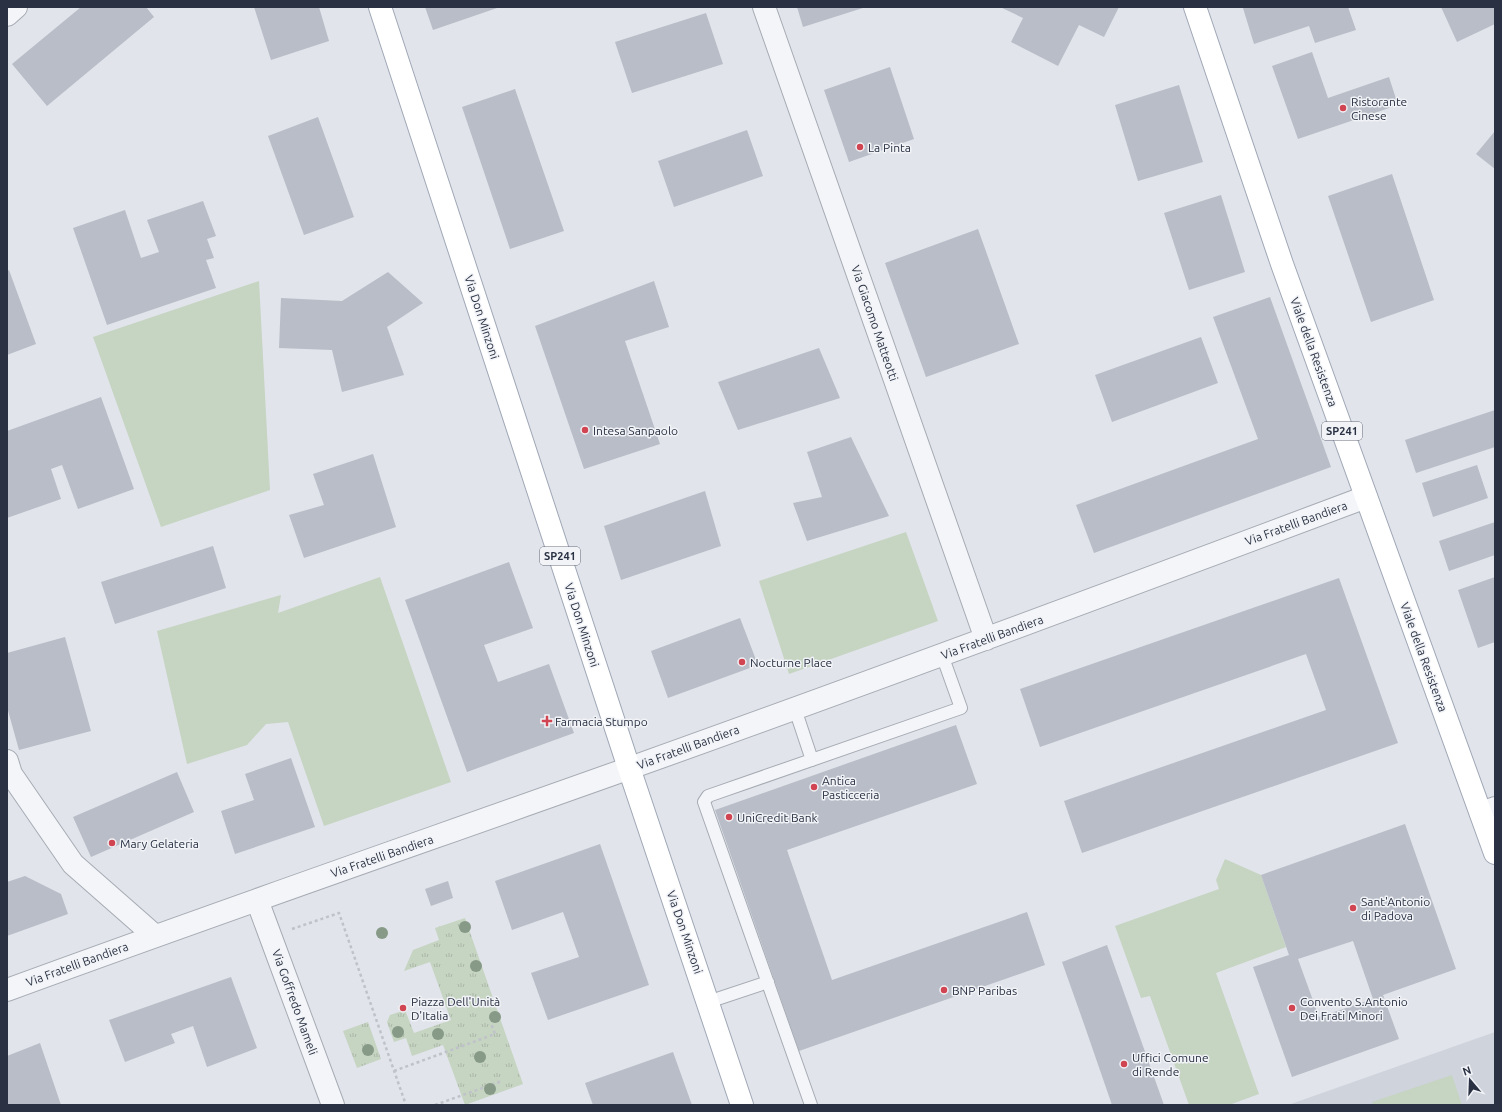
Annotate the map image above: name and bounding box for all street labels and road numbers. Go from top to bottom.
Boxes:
street label: Via Giacomo Matteotti [849,263,901,383]
street label: Via Don Minzoni [462,273,502,361]
street label: Viale della Resistenza [1288,295,1340,409]
road number: SP241 [1322,422,1362,440]
street label: Via Fratelli Bandiera [1243,498,1349,548]
road number: SP241 [540,547,580,565]
street label: Via Don Minzoni [562,581,602,669]
street label: Viale della Resistenza [1398,600,1450,714]
street label: Via Fratelli Bandiera [939,612,1045,662]
street label: Via Fratelli Bandiera [635,722,741,772]
street label: Via Fratelli Bandiera [329,832,435,880]
street label: Via Don Minzoni [665,889,705,975]
street label: Via Fratelli Bandiera [24,939,130,989]
street label: Via Goffredo Mameli [270,947,320,1057]

